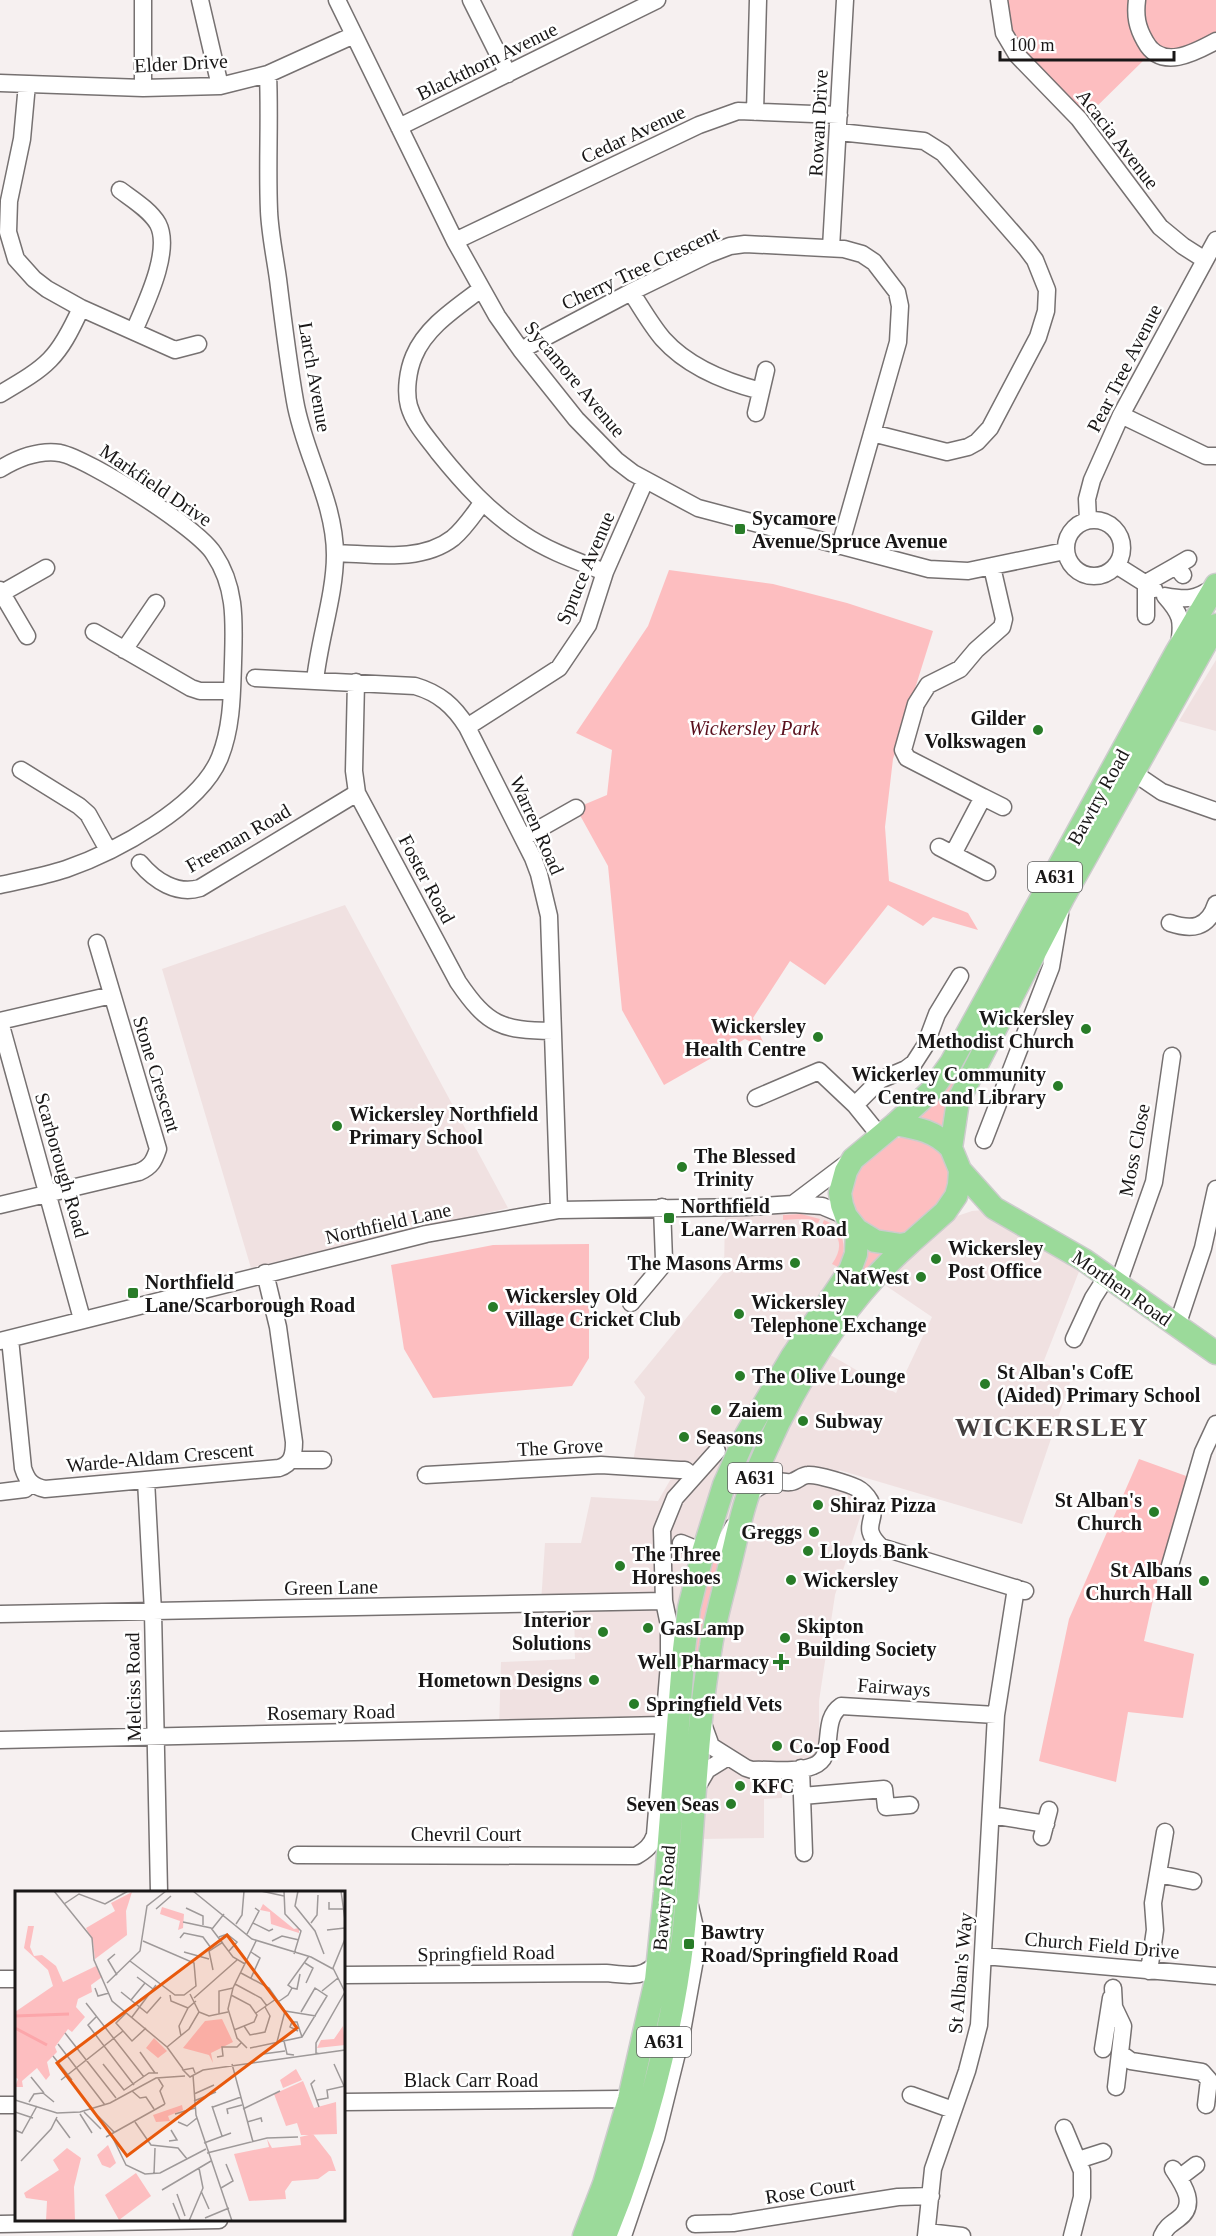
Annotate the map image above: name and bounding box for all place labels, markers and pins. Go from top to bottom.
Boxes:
place label: Sycamore Avenue/Spruce Avenue [752,507,947,553]
marker: Sycamore Avenue/Spruce Avenue [733,522,747,536]
place label: Gilder Volkswagen [924,707,1026,753]
marker: Gilder Volkswagen [1031,723,1045,737]
place label: Wickersley Methodist Church [917,1007,1074,1052]
place label: Wickersley Health Centre [685,1015,806,1060]
marker: Wickersley Methodist Church [1079,1022,1093,1036]
marker: Wickersley Health Centre [811,1030,825,1044]
place label: Wickerley Community Centre and Library [851,1063,1046,1109]
marker: Wickerley Community Centre and Library [1051,1079,1065,1093]
place label: Wickersley Northfield Primary School [349,1103,538,1149]
marker: Wickersley Northfield Primary School [330,1119,344,1133]
place label: The Blessed Trinity [694,1145,796,1191]
marker: The Blessed Trinity [675,1160,689,1174]
place label: Northfield Lane/Warren Road [681,1195,847,1240]
marker: Northfield Lane/Warren Road [662,1211,676,1225]
place label: Wickersley Post Office [948,1237,1043,1282]
place label: The Masons Arms [627,1252,783,1274]
marker: Wickersley Post Office [929,1252,943,1266]
marker: The Masons Arms [788,1256,802,1270]
place label: NatWest [836,1266,909,1288]
marker: NatWest [914,1270,928,1284]
place label: Northfield Lane/Scarborough Road [145,1271,355,1317]
place label: Wickersley Old Village Cricket Club [505,1285,681,1331]
marker: Northfield Lane/Scarborough Road [126,1286,140,1300]
place label: Wickersley Telephone Exchange [751,1291,927,1337]
marker: Wickersley Old Village Cricket Club [486,1300,500,1314]
marker: Wickersley Telephone Exchange [732,1307,746,1321]
place label: St Alban's CofE (Aided) Primary School [997,1361,1201,1407]
place label: The Olive Lounge [752,1365,905,1388]
marker: The Olive Lounge [733,1369,747,1383]
marker: St Alban's CofE (Aided) Primary School [978,1377,992,1391]
place label: Zaiem [728,1399,783,1421]
marker: Zaiem [709,1403,723,1417]
place label: Subway [815,1410,883,1433]
marker: Subway [796,1414,810,1428]
place label: Seasons [696,1426,763,1448]
marker: Seasons [677,1430,691,1444]
place label: St Alban's Church [1055,1489,1142,1534]
place label: Shiraz Pizza [830,1494,936,1516]
marker: Shiraz Pizza [811,1498,825,1512]
marker: St Alban's Church [1147,1505,1161,1519]
place label: Greggs [741,1521,802,1544]
marker: Greggs [807,1525,821,1539]
place label: Lloyds Bank [820,1540,929,1563]
place label: The Three Horeshoes [632,1543,721,1588]
marker: Lloyds Bank [801,1544,815,1558]
marker: The Three Horeshoes [613,1559,627,1573]
place label: St Albans Church Hall [1085,1559,1192,1604]
place label: Wickersley [803,1569,898,1592]
marker: Wickersley [784,1573,798,1587]
marker: St Albans Church Hall [1197,1574,1211,1588]
place label: Interior Solutions [512,1609,591,1654]
place label: Skipton Building Society [797,1615,936,1661]
place label: GasLamp [660,1617,744,1640]
marker: GasLamp [641,1621,655,1635]
marker: Interior Solutions [596,1625,610,1639]
marker: Skipton Building Society [778,1631,792,1645]
place label: Well Pharmacy [637,1651,769,1674]
marker: Well Pharmacy [774,1655,788,1669]
place label: Hometown Designs [418,1669,582,1692]
marker: Hometown Designs [587,1673,601,1687]
place label: Springfield Vets [646,1693,782,1716]
marker: Springfield Vets [627,1697,641,1711]
place label: Co-op Food [789,1735,890,1758]
marker: Co-op Food [770,1739,784,1753]
place label: KFC [752,1775,794,1797]
marker: KFC [733,1779,747,1793]
place label: Seven Seas [626,1793,719,1815]
marker: Seven Seas [724,1797,738,1811]
place label: Bawtry Road/Springfield Road [701,1921,898,1967]
marker: Bawtry Road/Springfield Road [682,1937,696,1951]

